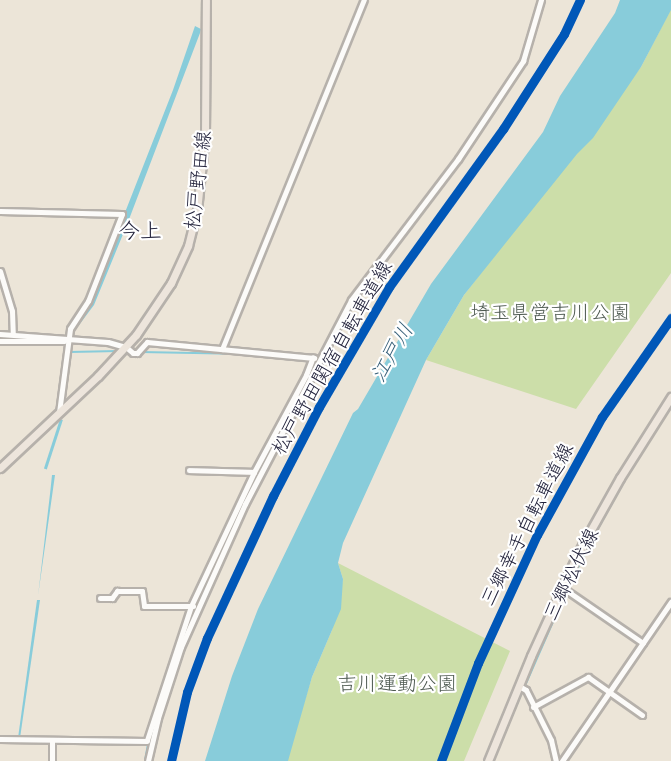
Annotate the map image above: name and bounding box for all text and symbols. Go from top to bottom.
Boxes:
street label: 松戸野田線 [179,129,215,231]
district label: 今上 [118,217,162,243]
street label: 松戸野田関宿自転車道線 [266,256,396,458]
park label: 埼玉県営吉川公園 [470,299,630,323]
water label: 江戸川 [364,318,418,386]
street label: 三郷幸手自転車道線 [474,438,578,610]
street label: 三郷松伏線 [537,524,603,624]
park label: 吉川運動公園 [337,670,457,694]

